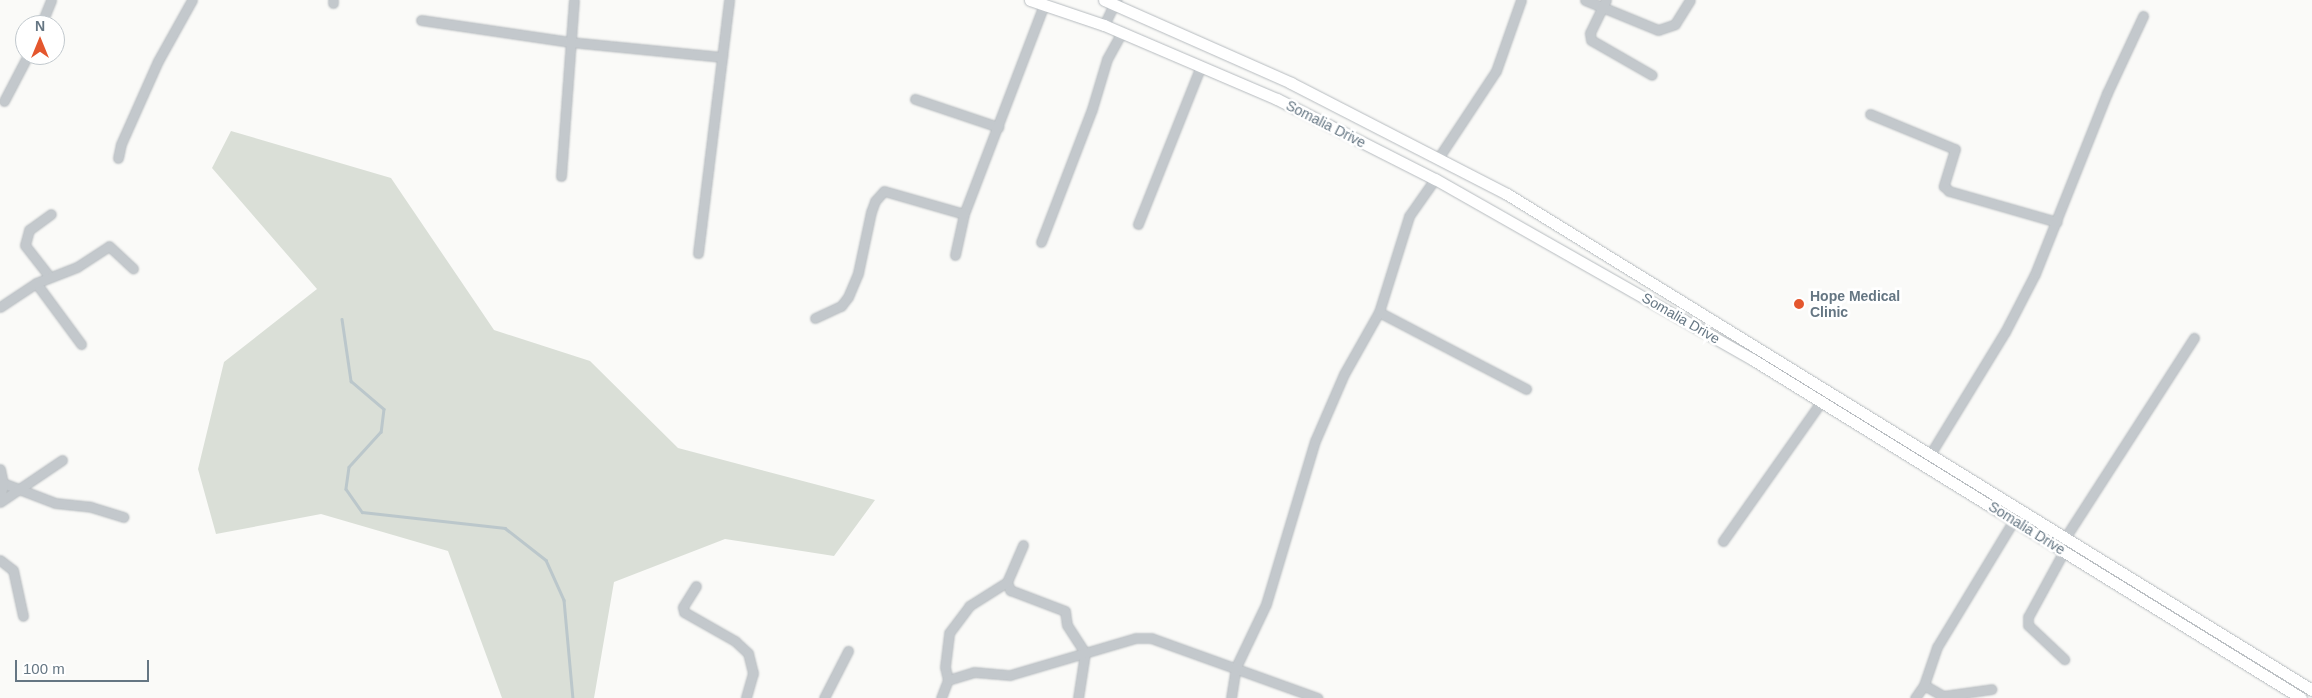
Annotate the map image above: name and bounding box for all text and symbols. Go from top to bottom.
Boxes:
north arrow [15,15,65,65]
text: N [35,18,45,34]
street label: Somalia Drive [1283,97,1369,151]
place label: Hope Medical Clinic [1810,288,1900,321]
street label: Somalia Drive [1639,289,1723,347]
marker: Hope Medical Clinic [1792,297,1806,311]
street label: Somalia Drive [1986,498,2068,558]
scale bar [18,650,151,682]
text: 100 m [23,660,65,677]

